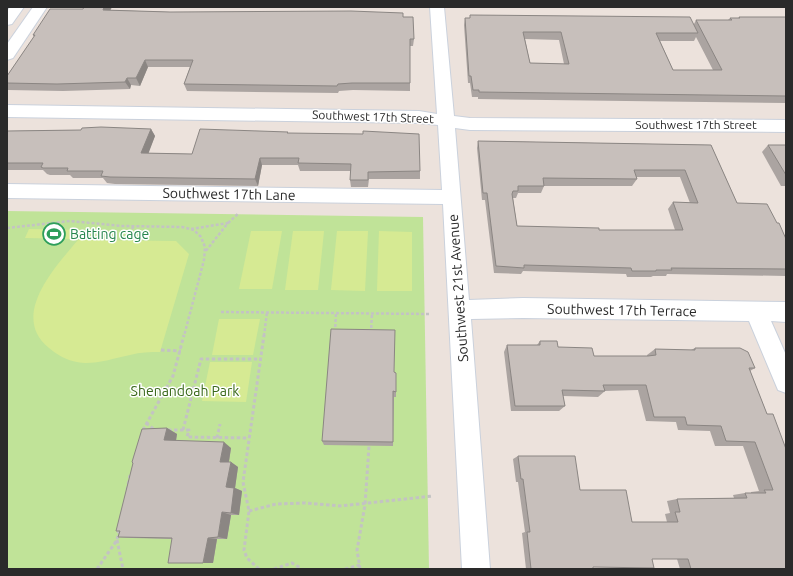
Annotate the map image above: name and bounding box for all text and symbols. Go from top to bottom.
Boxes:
street label: Southwest 17th Street [312,108,434,125]
street label: Southwest 17th Street [635,118,757,131]
street label: Southwest 17th Lane [162,185,296,203]
street label: Southwest 21st Avenue [445,214,471,362]
sports icon: Batting cage [41,221,67,247]
place label: Batting cage [70,226,149,242]
street label: Southwest 17th Terrace [547,301,697,319]
park label: Shenandoah Park [131,383,239,399]

